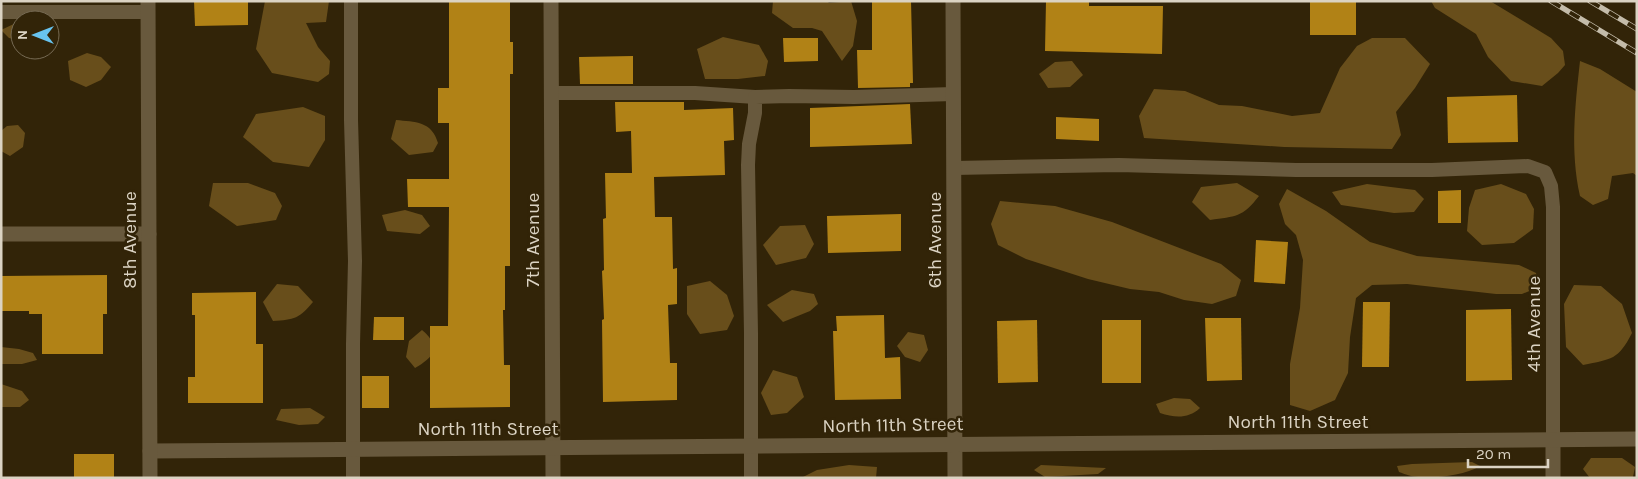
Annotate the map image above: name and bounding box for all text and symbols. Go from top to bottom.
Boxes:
north arrow [10,10,60,60]
text: N [14,30,31,40]
street label: 8th Avenue [119,191,141,289]
street label: 6th Avenue [924,192,946,288]
street label: 7th Avenue [522,193,544,287]
street label: 4th Avenue [1523,276,1545,372]
street label: North 11th Street [1227,411,1369,433]
street label: North 11th Street [822,413,964,437]
street label: North 11th Street [417,418,559,440]
scale bar [1468,436,1548,468]
text: 20 m [1476,445,1511,463]

